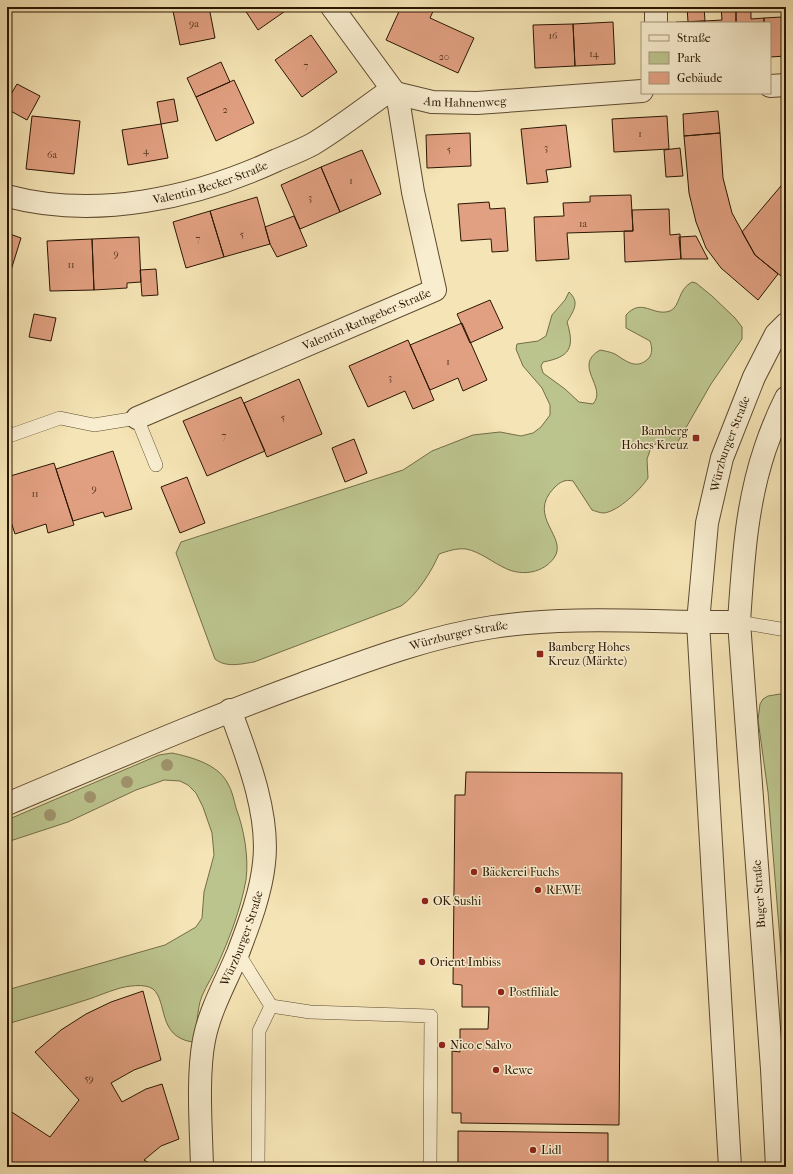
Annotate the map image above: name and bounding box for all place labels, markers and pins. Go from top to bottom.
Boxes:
place label: Bamberg Hohes Kreuz [621,424,689,452]
marker: Bamberg Hohes Kreuz [691,433,701,443]
place label: Bamberg Hohes Kreuz (Märkte) [548,640,630,668]
marker: Bamberg Hohes Kreuz (Märkte) [535,649,545,659]
place label: Bäckerei Fuchs [482,865,560,879]
marker: Bäckerei Fuchs [469,867,479,877]
place label: REWE [546,883,581,897]
marker: REWE [533,885,543,895]
place label: OK Sushi [433,894,482,908]
marker: OK Sushi [420,896,430,906]
place label: Orient Imbiss [430,955,502,969]
marker: Orient Imbiss [417,957,427,967]
place label: Postfiliale [509,985,559,999]
marker: Postfiliale [496,987,506,997]
place label: Nico e Salvo [450,1038,512,1052]
marker: Nico e Salvo [437,1040,447,1050]
place label: Rewe [504,1063,533,1077]
marker: Rewe [491,1065,501,1075]
place label: Lidl [541,1143,562,1157]
marker: Lidl [528,1145,538,1155]

